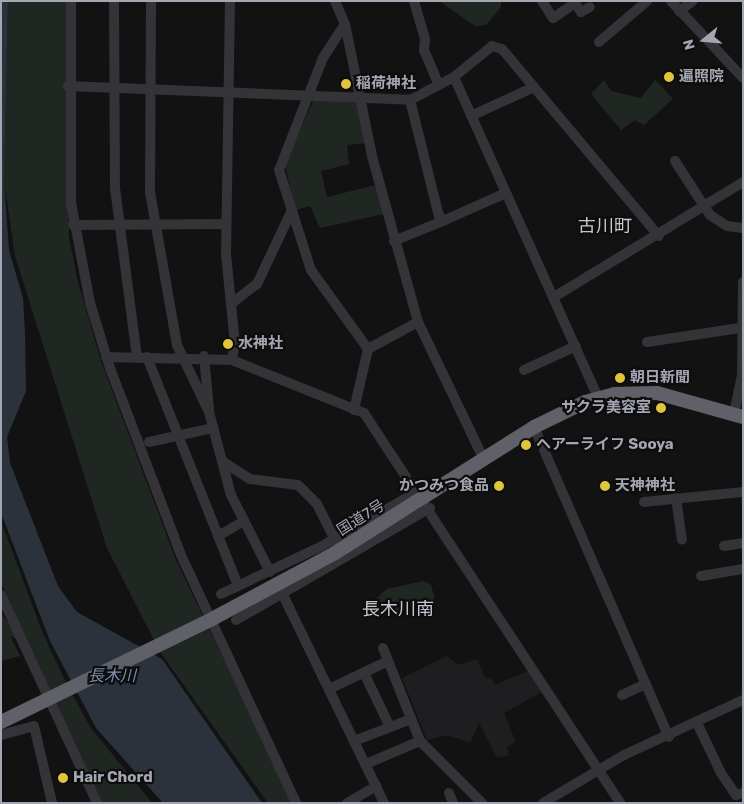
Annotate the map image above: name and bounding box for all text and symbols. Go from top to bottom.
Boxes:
north arrow [679,15,729,65]
text: N [680,37,699,52]
place label: 遍照院 [679,68,724,86]
marker: 遍照院 [663,71,675,83]
place label: 稲荷神社 [356,75,416,93]
marker: 稲荷神社 [340,78,352,90]
district label: 古川町 [578,215,632,237]
place label: 水神社 [238,335,283,353]
marker: 水神社 [222,338,234,350]
place label: 朝日新聞 [630,369,690,387]
marker: 朝日新聞 [614,372,626,384]
place label: サクラ美容室 [561,399,651,417]
marker: サクラ美容室 [655,402,667,414]
place label: ヘアーライフ Sooya [536,436,674,454]
marker: ヘアーライフ Sooya [520,439,532,451]
place label: かつみつ食品 [399,477,489,495]
place label: 天神神社 [615,477,675,495]
marker: かつみつ食品 [493,480,505,492]
marker: 天神神社 [599,480,611,492]
street label: 国道7号 [334,496,388,540]
district label: 長木川南 [362,598,434,620]
water label: 長木川 [88,666,136,686]
place label: Hair Chord [73,769,153,787]
marker: Hair Chord [57,772,69,784]

